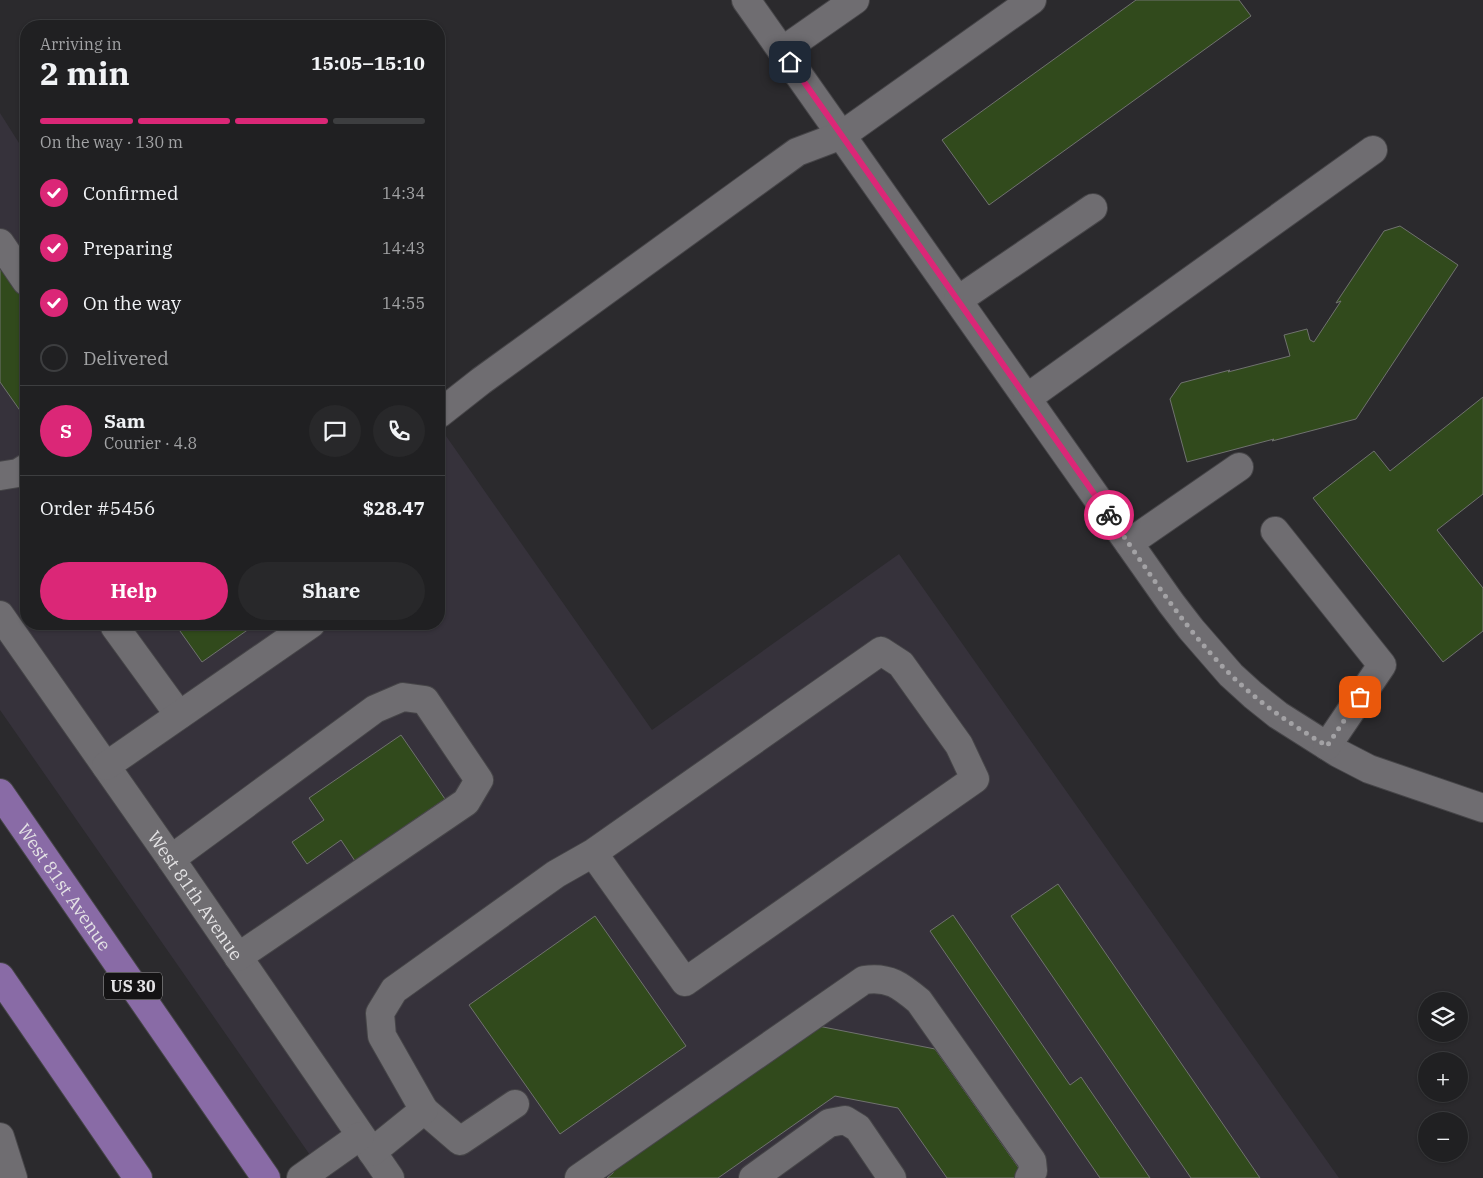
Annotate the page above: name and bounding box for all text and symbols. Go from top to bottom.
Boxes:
text: Arriving in [40,34,122,54]
pin [769,41,811,83]
icon: home [776,48,804,76]
text: 15:05–15:10 [311,51,425,75]
text: 2 min [40,52,130,94]
text: On the way · 130 m [40,132,183,152]
icon: check [40,179,68,207]
text: Confirmed [83,181,178,205]
text: 14:34 [382,183,425,203]
icon: check [40,234,68,262]
text: Preparing [83,236,172,260]
text: 14:43 [382,238,425,258]
icon: check [40,289,68,317]
text: On the way [83,291,181,315]
text: 14:55 [382,293,425,313]
text: Delivered [83,346,169,370]
button: chat [309,405,361,457]
button: phone [373,405,425,457]
text: Sam [104,409,145,433]
text: S [60,419,72,443]
text: Courier · 4.8 [104,433,197,453]
courier [1084,490,1134,540]
text: Order #5456 [40,496,155,520]
text: $28.47 [363,496,425,520]
icon: bike [1095,501,1123,529]
button: Help [40,562,228,620]
button: Share [238,562,425,620]
pin [1339,676,1381,718]
icon: bag [1346,683,1374,711]
street label: West 81st Avenue [13,819,117,955]
street label: West 81th Avenue [143,826,248,965]
road number: US 30 [104,972,162,999]
map controls [1418,992,1468,1162]
button: layers [1418,992,1468,1042]
button: + [1418,1052,1468,1102]
button: − [1418,1112,1468,1162]

